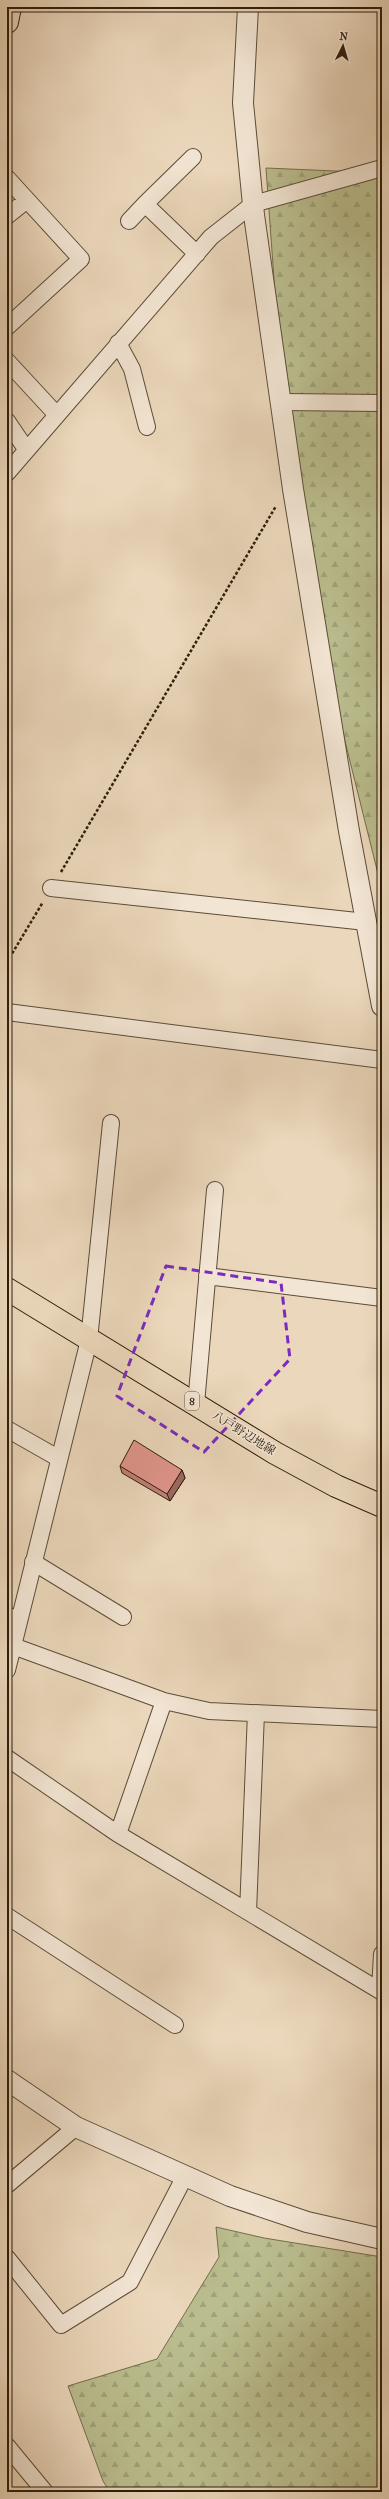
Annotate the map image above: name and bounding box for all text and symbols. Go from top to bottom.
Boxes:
north arrow [323,26,363,66]
text: N [339,30,349,43]
road number: 8 [185,1392,199,1410]
street label: 八戸野辺地線 [210,1408,278,1458]

